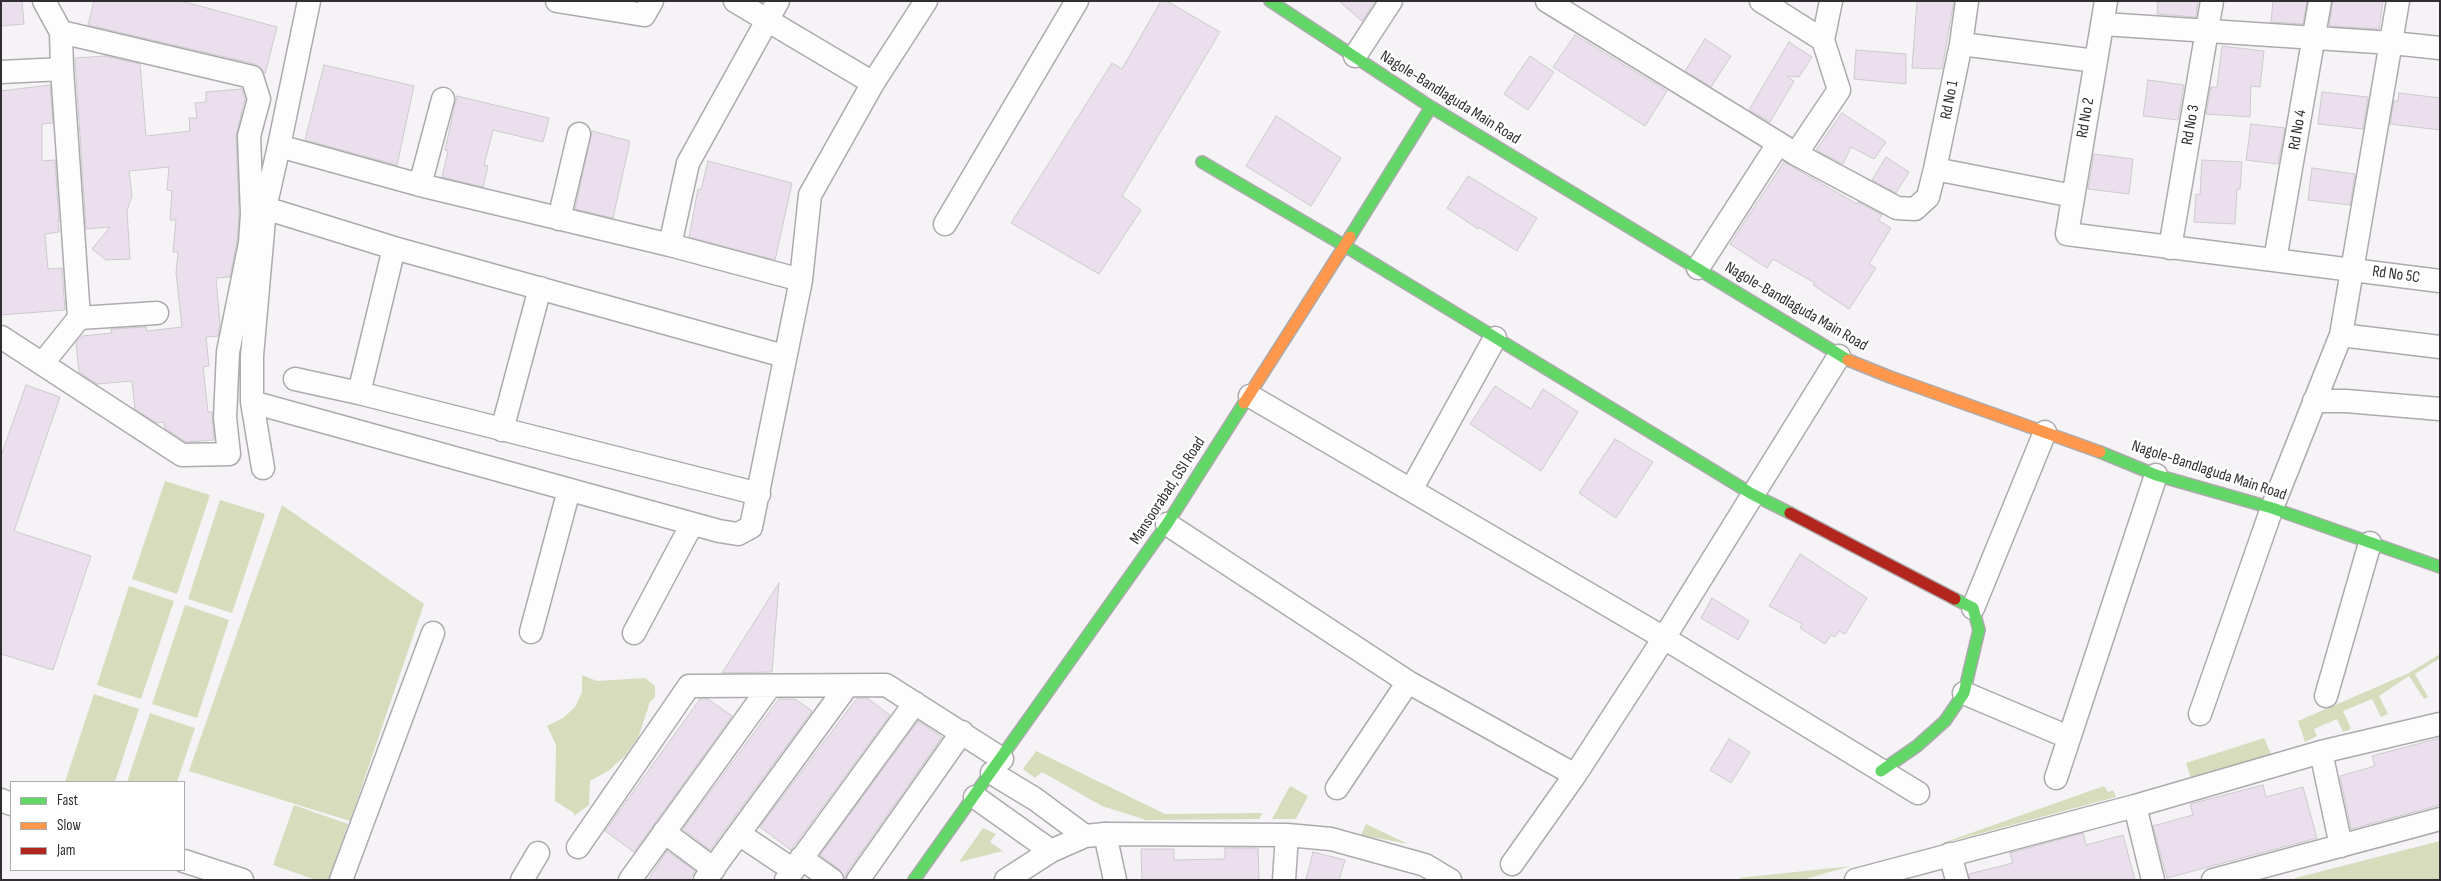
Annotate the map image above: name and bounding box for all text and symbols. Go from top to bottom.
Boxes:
street label: Nagole-Bandlaguda Main Road [1376,47,1524,149]
street label: Rd No 1 [1937,79,1963,121]
street label: Rd No 2 [2073,96,2099,140]
street label: Rd No 3 [2178,103,2204,147]
street label: Rd No 4 [2285,108,2311,152]
street label: Nagole-Bandlaguda Main Road [1721,258,1871,356]
street label: Rd No 5C [2371,262,2421,288]
street label: Mansoorabad, GSI Road [1126,434,1210,548]
street label: Nagole-Bandlaguda Main Road [2129,437,2289,505]
legend [10,781,185,871]
text: Fast [57,791,78,810]
text: Slow [57,816,81,835]
text: Jam [57,841,75,860]

